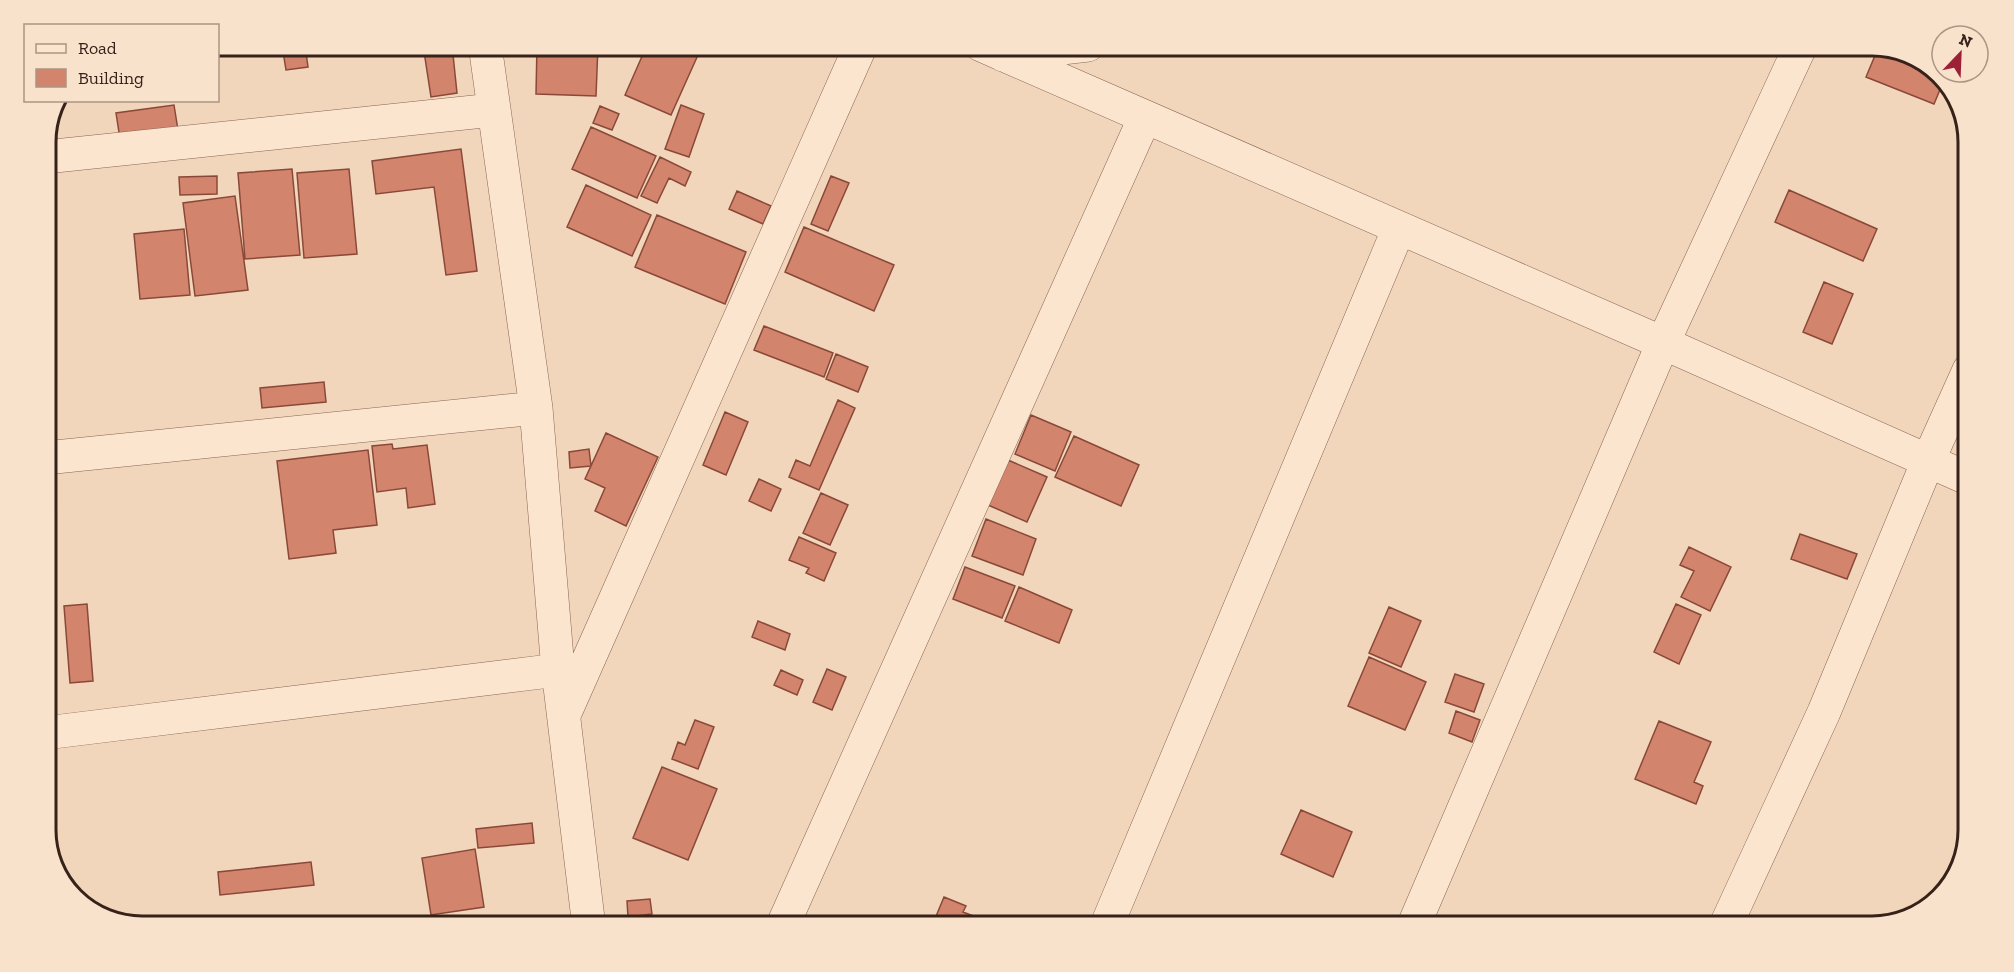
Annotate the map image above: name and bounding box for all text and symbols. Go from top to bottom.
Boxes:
legend [24,24,219,102]
north arrow [1930,24,1990,84]
text: N [1956,30,1975,52]
text: Road [78,37,117,59]
text: Building [78,67,144,89]

